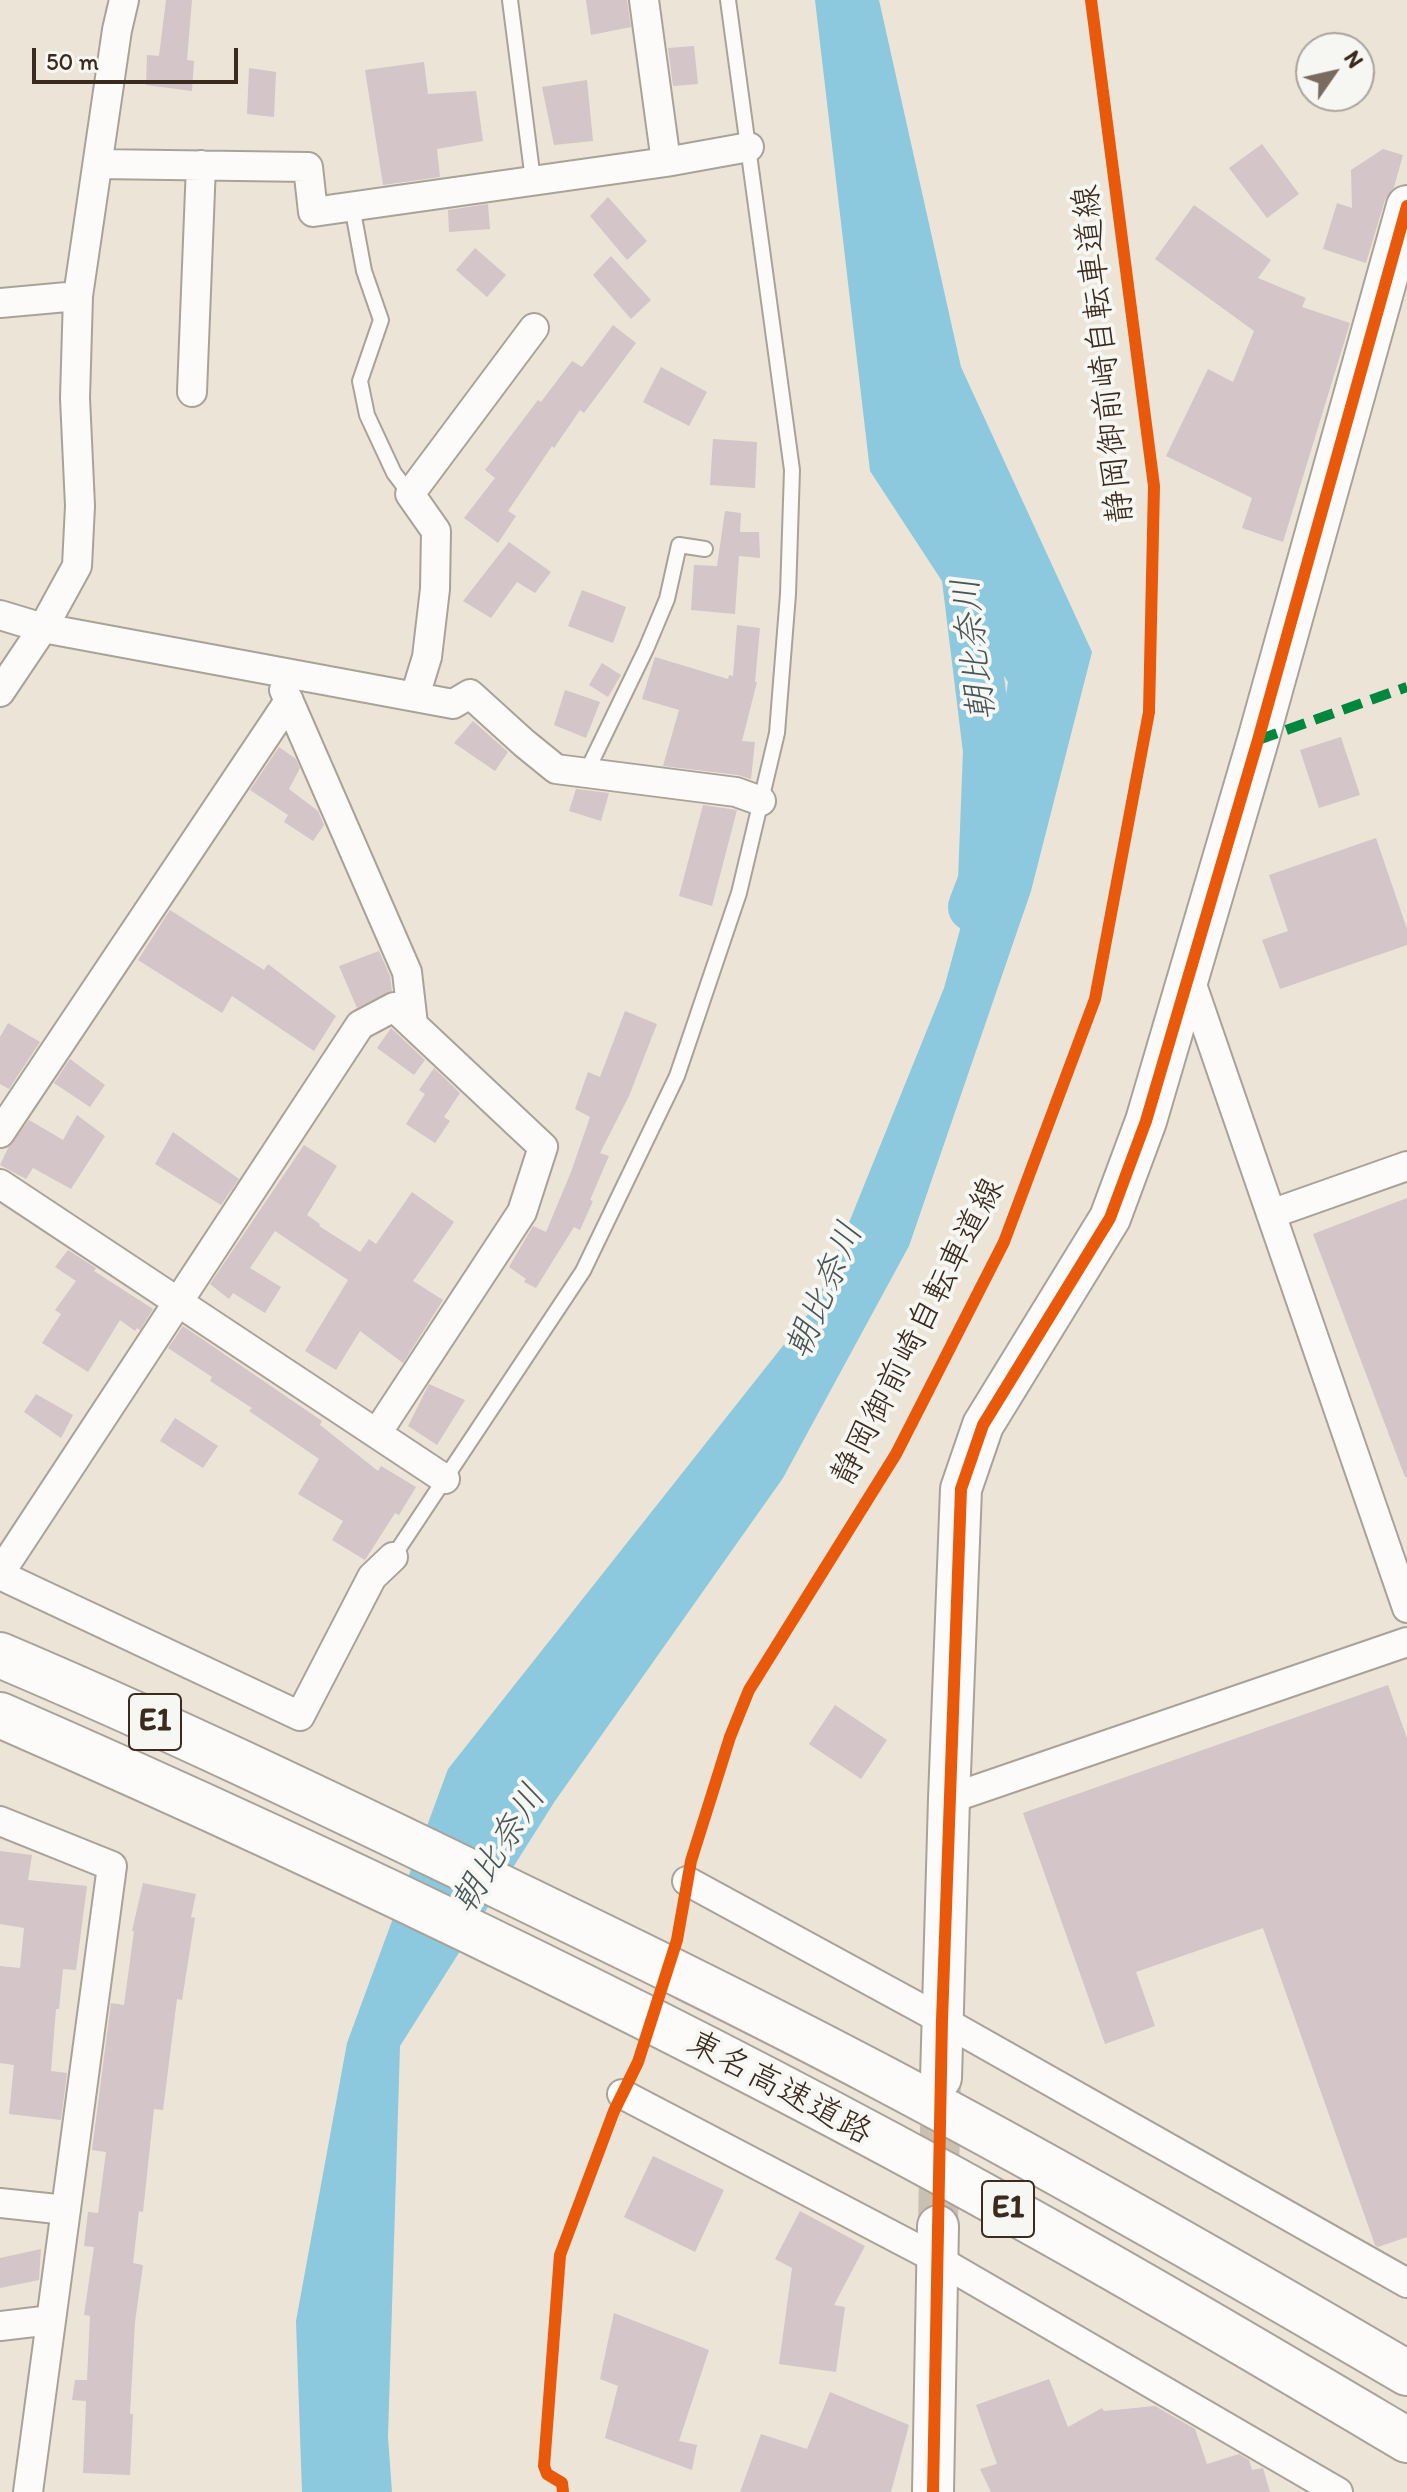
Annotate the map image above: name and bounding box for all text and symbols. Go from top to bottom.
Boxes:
scale bar [36,32,242,82]
north arrow [1295,32,1375,112]
text: N [1338,46,1369,73]
text: 50 m [46,47,99,76]
street label: 静岡御前崎自転車道線 [1067,183,1143,525]
water label: 朝比奈川 [946,575,1006,723]
street label: 静岡御前崎自転車道線 [824,1171,1014,1493]
water label: 朝比奈川 [778,1216,874,1366]
road number: E1 [129,1694,181,1750]
water label: 朝比奈川 [444,1777,556,1923]
street label: 東名高速道路 [679,2023,879,2155]
road number: E1 [982,2181,1034,2237]

